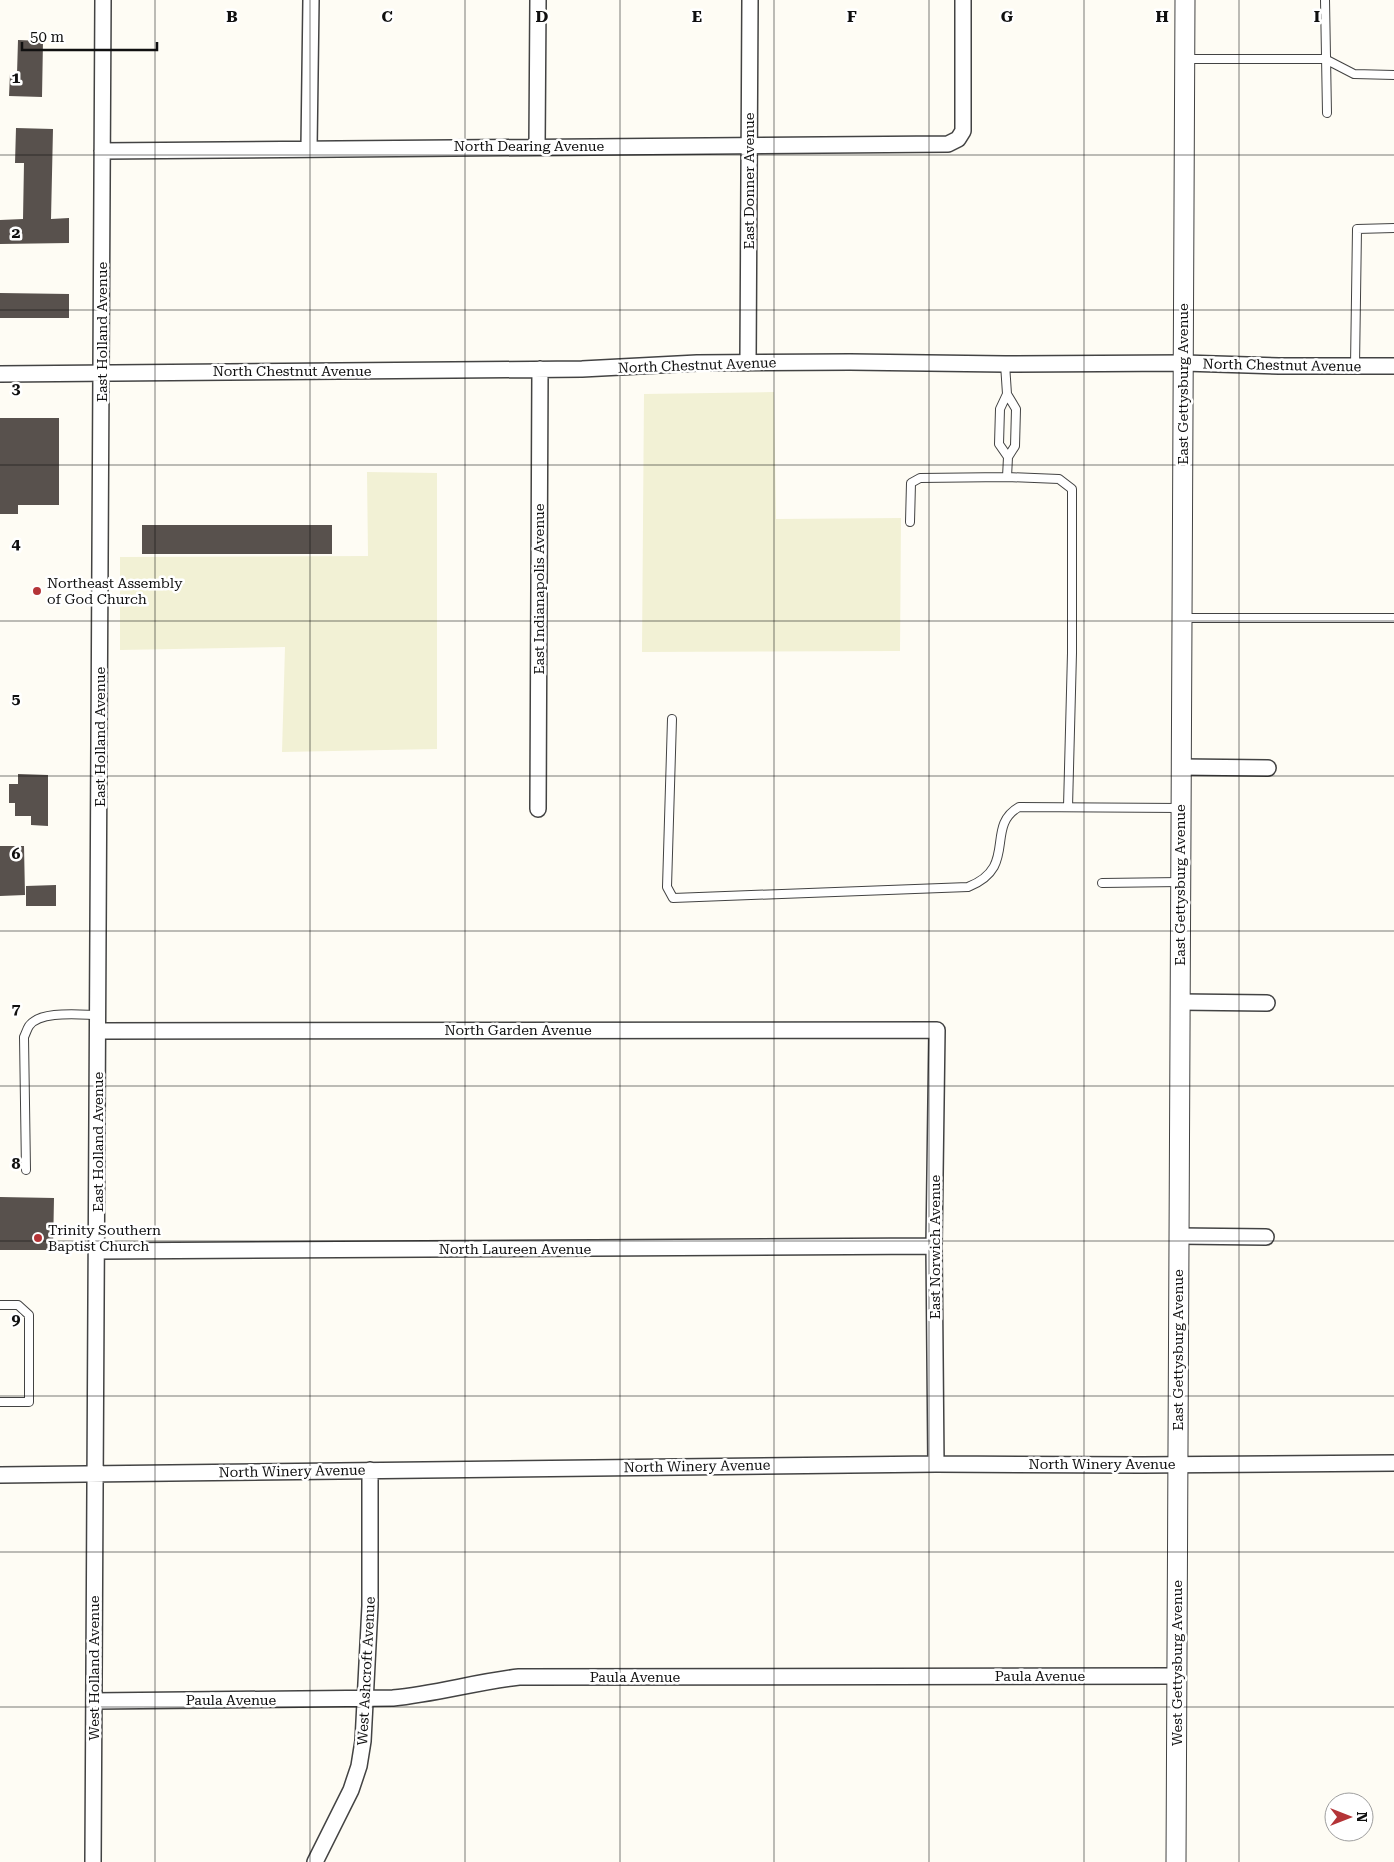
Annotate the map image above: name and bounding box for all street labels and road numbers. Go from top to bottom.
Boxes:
street label: East Donner Avenue [741,112,757,249]
street label: North Dearing Avenue [454,138,605,154]
street label: East Holland Avenue [94,262,110,402]
street label: East Gettysburg Avenue [1175,303,1191,465]
street label: North Chestnut Avenue [617,354,777,376]
street label: North Chestnut Avenue [1203,356,1362,374]
street label: North Chestnut Avenue [213,363,372,379]
street label: East Indianapolis Avenue [531,503,547,674]
street label: East Holland Avenue [92,667,108,807]
street label: East Gettysburg Avenue [1172,804,1188,966]
street label: North Garden Avenue [444,1022,592,1038]
street label: East Holland Avenue [90,1072,106,1212]
street label: East Norwich Avenue [927,1174,943,1319]
street label: North Laureen Avenue [439,1241,591,1257]
street label: East Gettysburg Avenue [1170,1269,1186,1431]
street label: North Winery Avenue [1029,1456,1176,1472]
street label: North Winery Avenue [623,1457,771,1475]
street label: North Winery Avenue [218,1462,366,1480]
street label: West Gettysburg Avenue [1169,1580,1185,1746]
street label: West Holland Avenue [86,1595,102,1740]
street label: West Ashcroft Avenue [354,1596,378,1746]
street label: Paula Avenue [995,1668,1086,1684]
street label: Paula Avenue [590,1669,681,1685]
street label: Paula Avenue [186,1692,277,1708]

